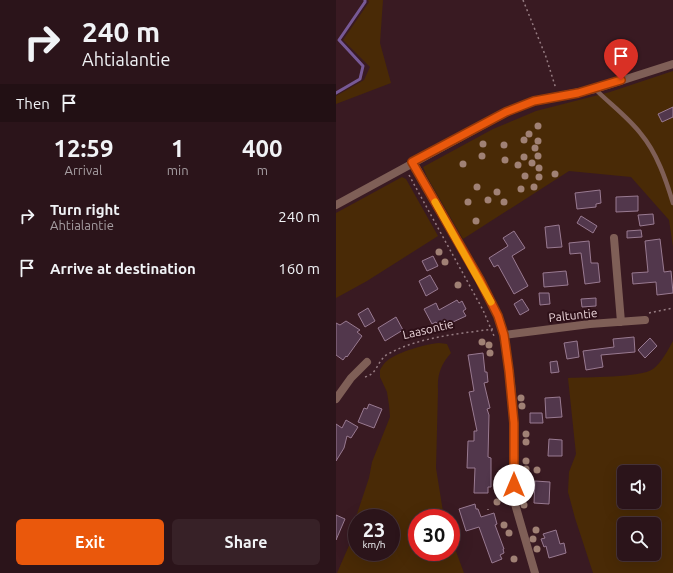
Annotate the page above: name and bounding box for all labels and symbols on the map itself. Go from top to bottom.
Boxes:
pin [604,39,638,80]
street label: Paltuntie [548,306,598,324]
street label: Laasontie [401,317,455,341]
position arrow [493,464,535,506]
speed limit sign: 30 [408,509,460,561]

